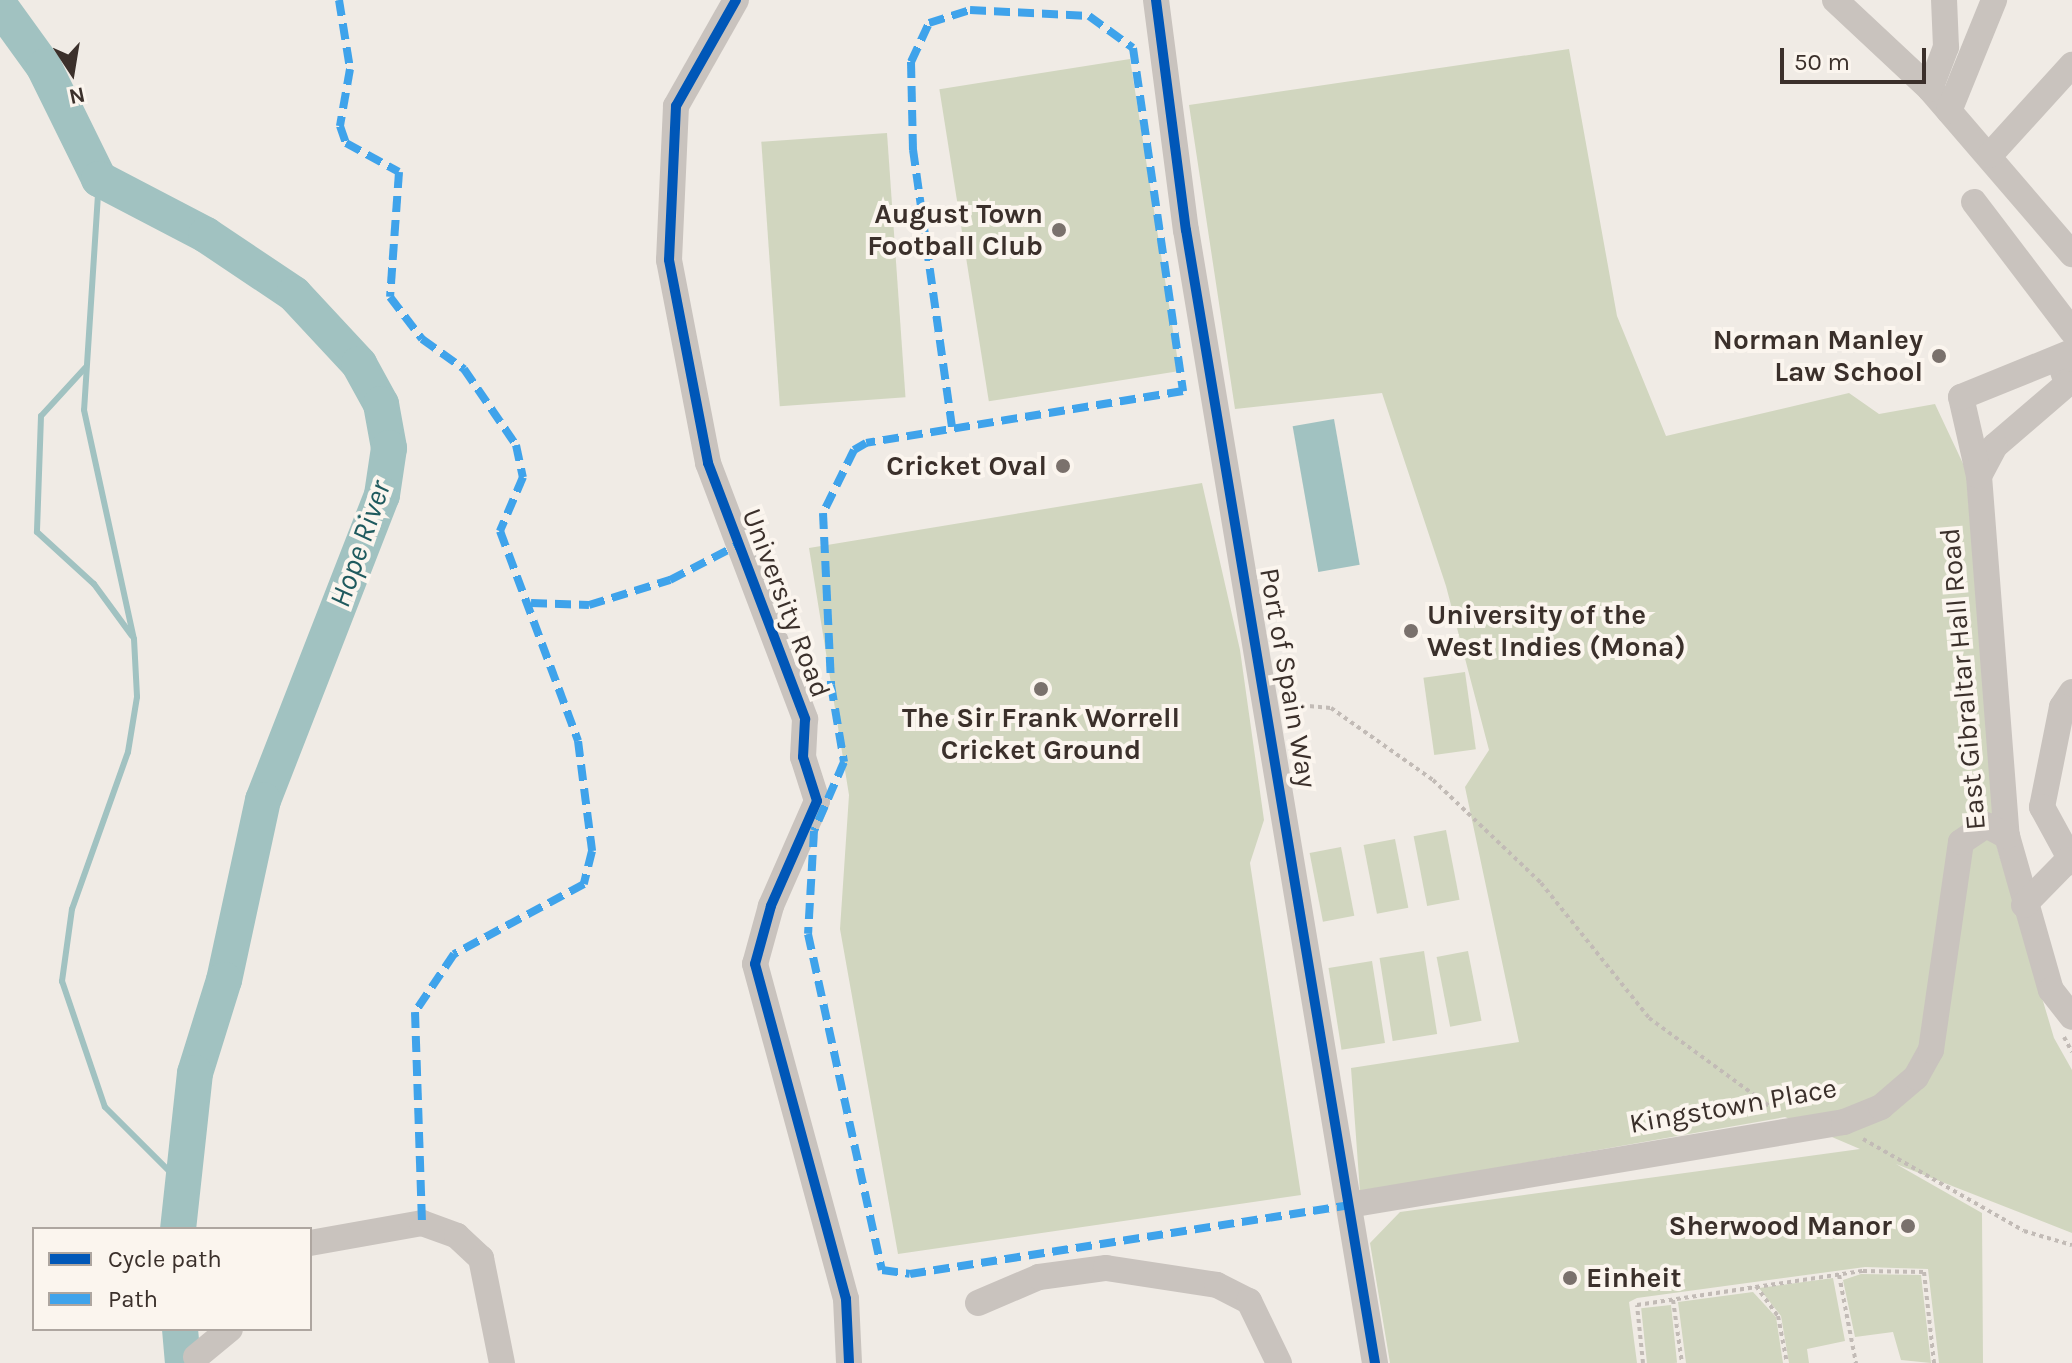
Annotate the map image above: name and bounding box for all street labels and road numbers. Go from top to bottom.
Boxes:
street label: University Road [735,504,837,702]
street label: East Gibraltar Hall Road [1933,527,1993,831]
street label: Port of Spain Way [1252,565,1324,791]
street label: Kingstown Place [1627,1071,1839,1141]

